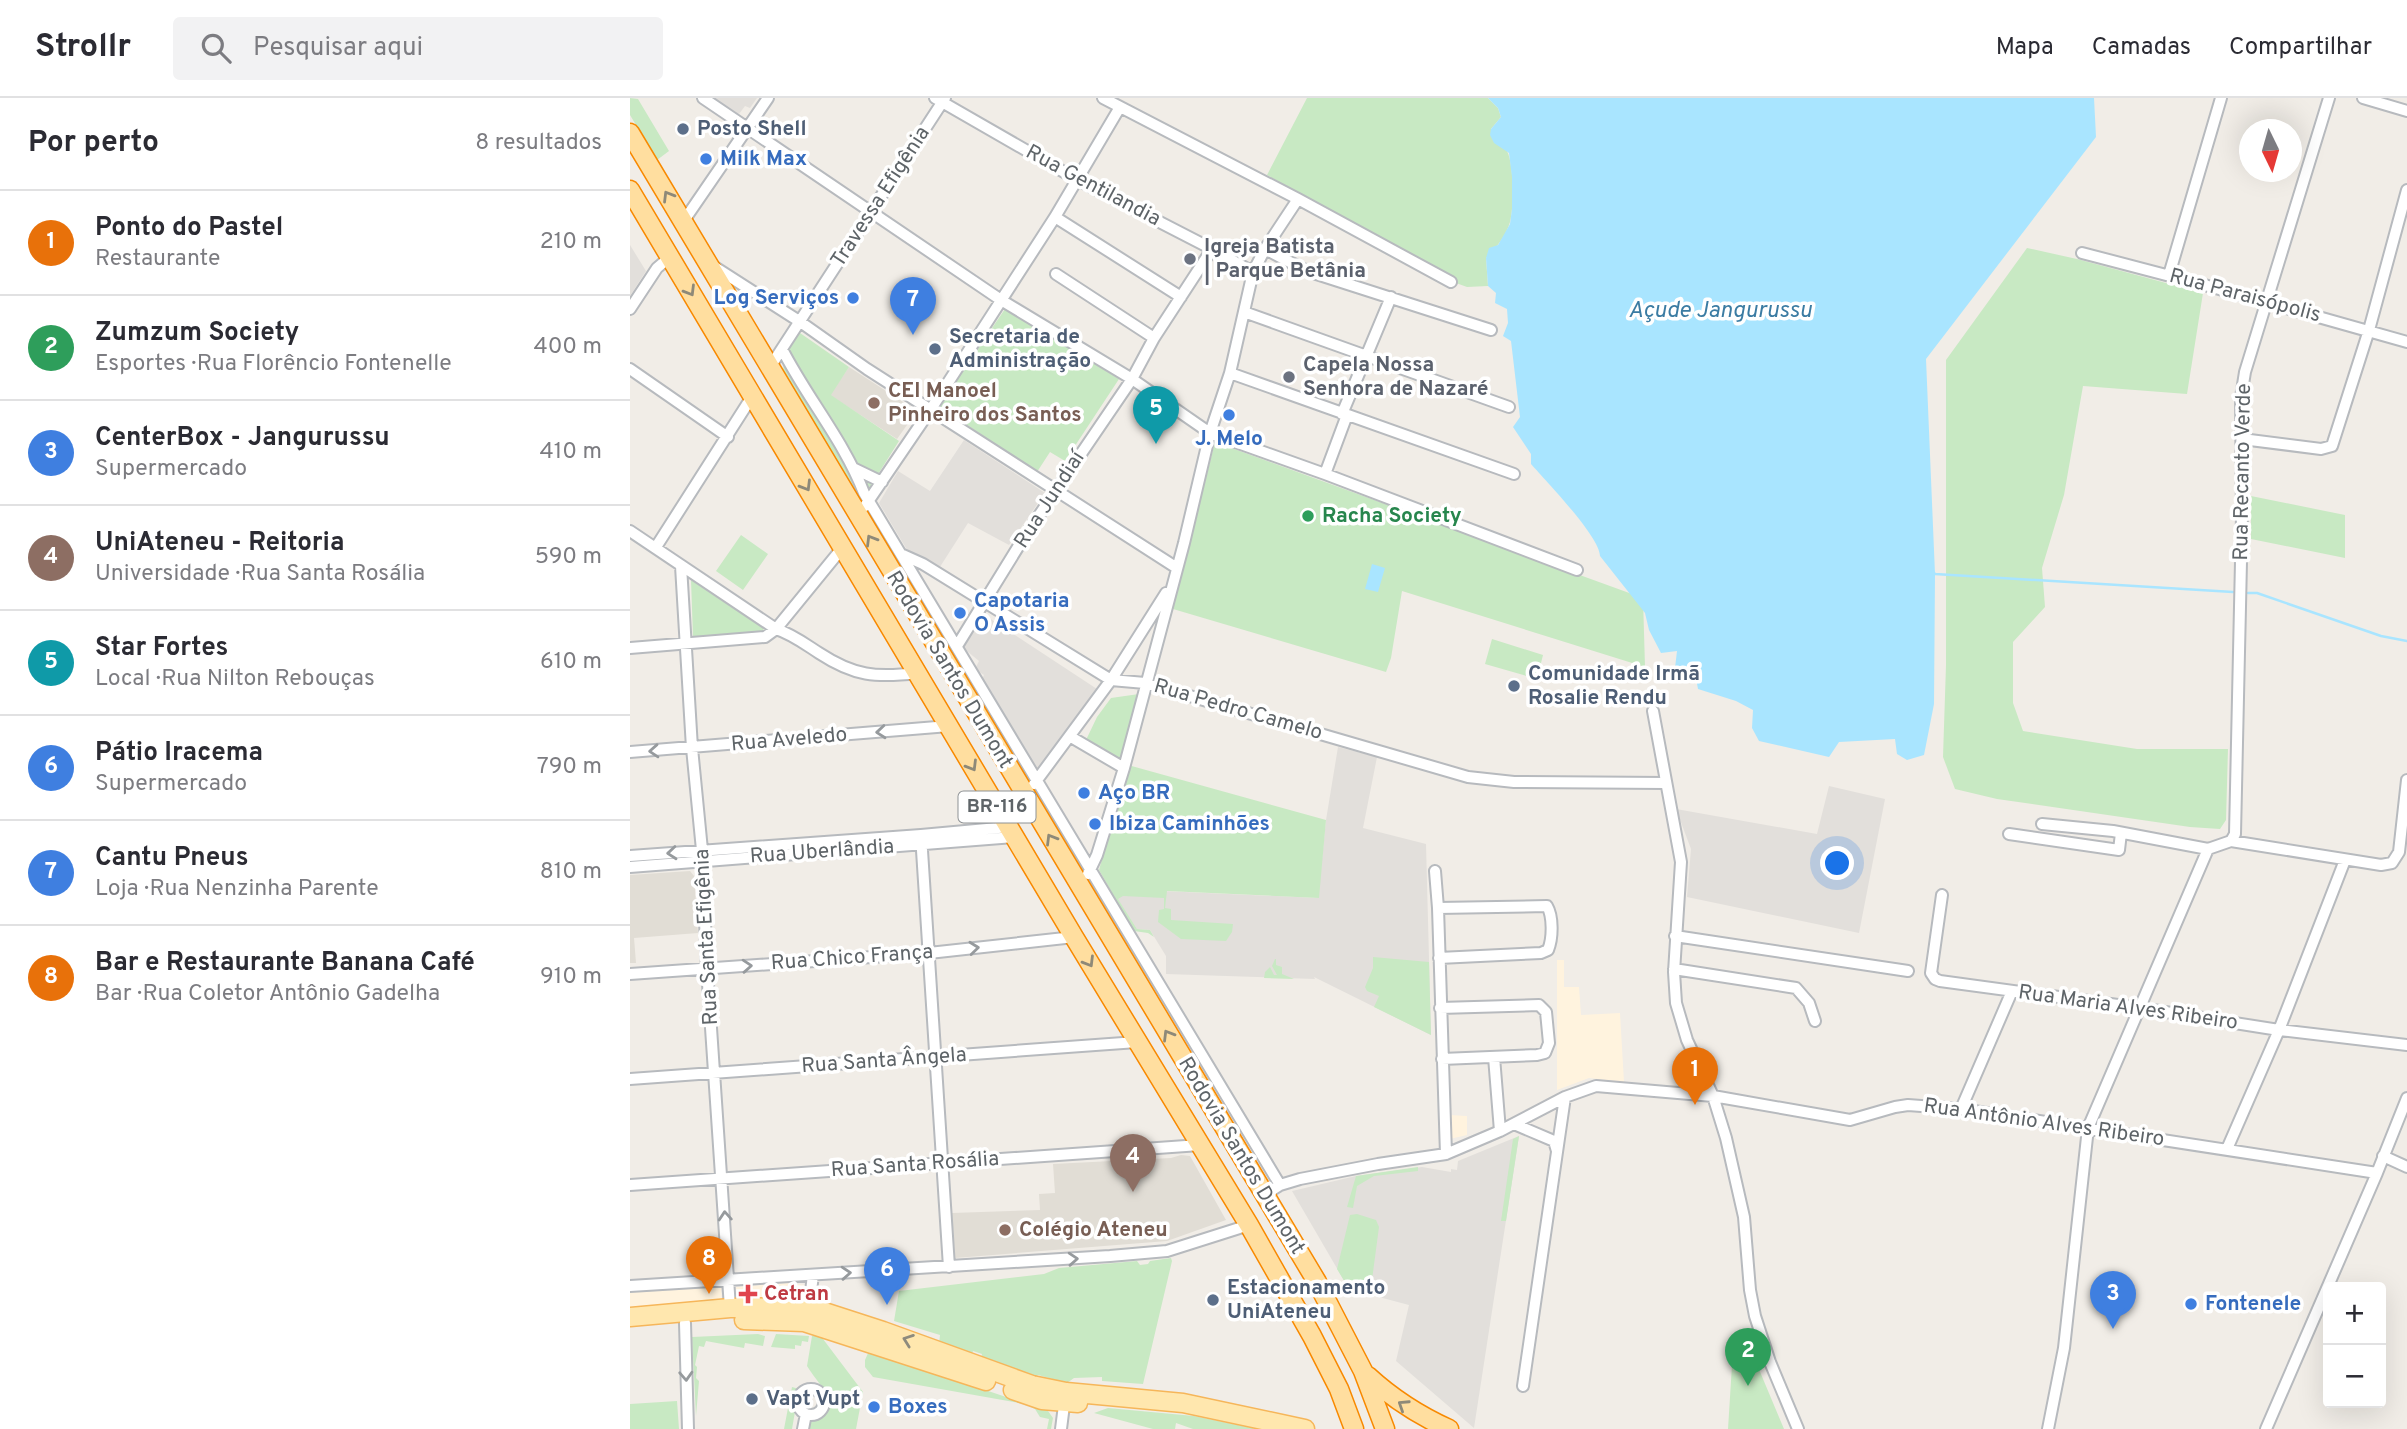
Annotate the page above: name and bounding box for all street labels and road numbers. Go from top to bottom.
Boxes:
street label: Travessa Efigênia [825,121,937,273]
street label: Rua Gentilandia [1021,139,1165,233]
street label: Rua Paraisópolis [2166,263,2324,329]
street label: Rua Recanto Verde [2228,383,2258,561]
street label: Rua Jundiaí [1009,445,1092,554]
street label: Rodovia Santos Dumont [879,566,1019,774]
street label: Rua Pedro Camelo [1151,673,1325,747]
street label: Rua Aveledo [730,721,848,759]
road number: BR-116 [958,792,1036,822]
street label: Rua Uberlândia [749,833,895,871]
street label: Rua Santa Efigênia [689,848,725,1026]
street label: Rua Chico França [770,939,934,977]
street label: Rua Maria Alves Ribeiro [2016,979,2240,1037]
street label: Rua Santa Ângela [800,1041,968,1080]
street label: Rodovia Santos Dumont [1171,1052,1311,1260]
street label: Rua Antônio Alves Ribeiro [1922,1093,2166,1153]
street label: Rua Santa Rosália [830,1146,1000,1184]

